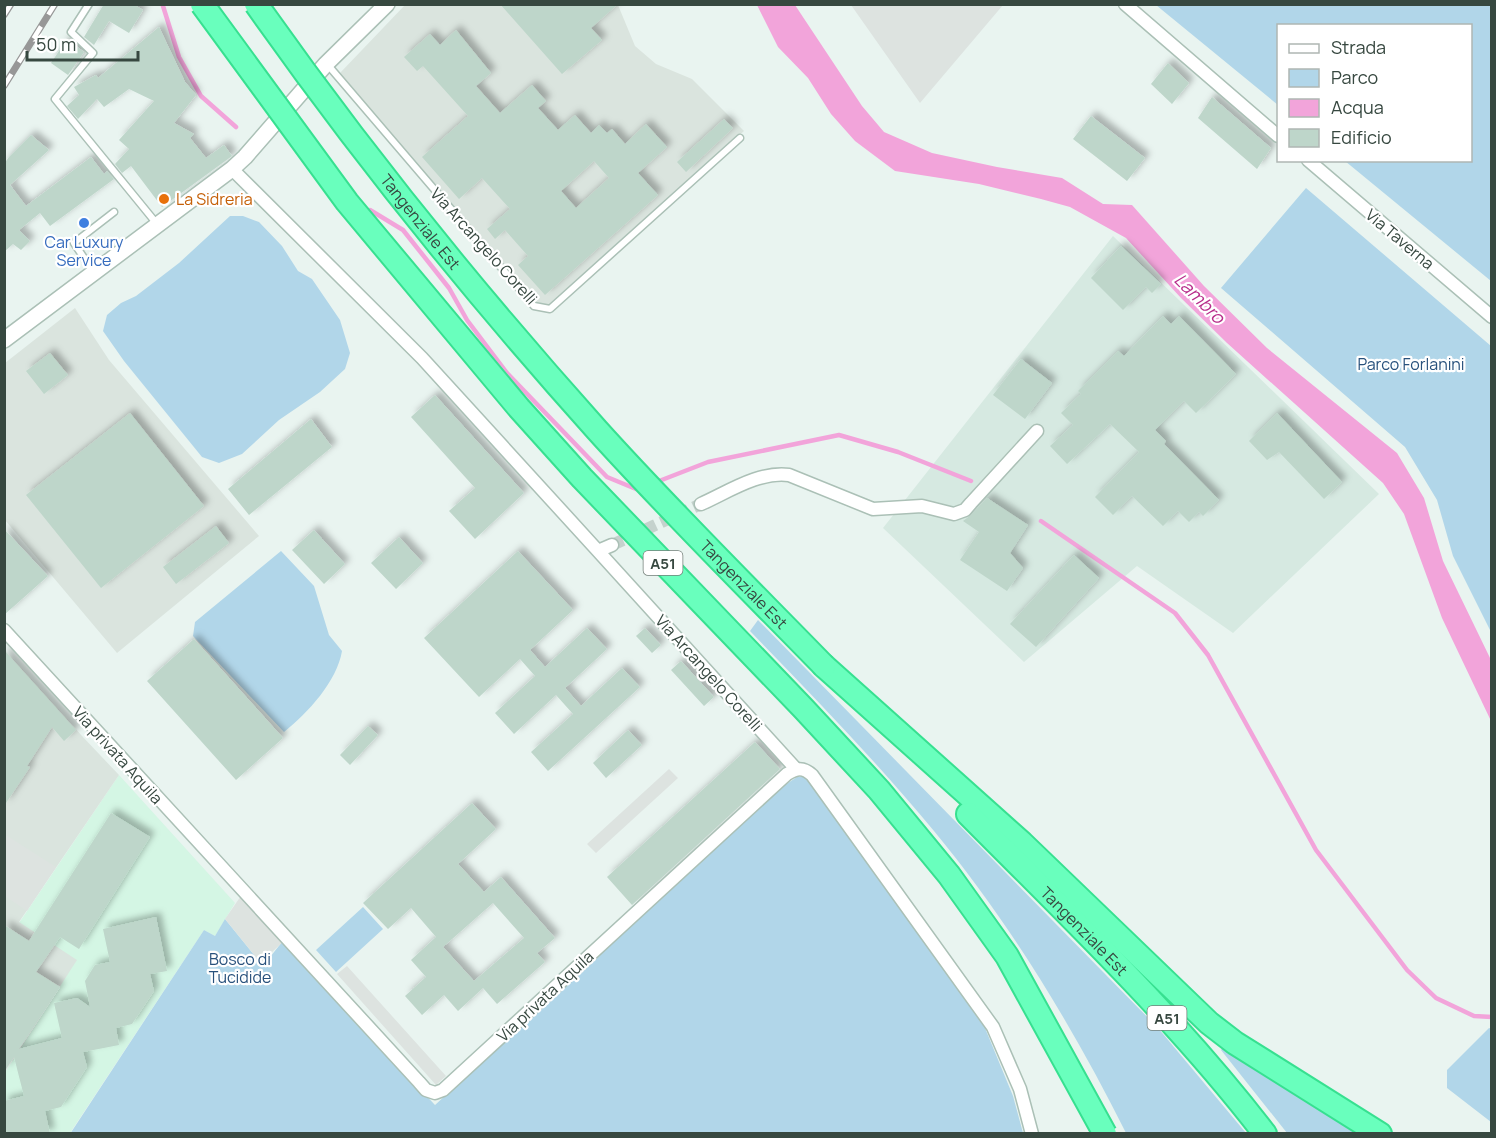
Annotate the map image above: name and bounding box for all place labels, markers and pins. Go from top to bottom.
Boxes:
place label: La Sidreria [176,188,253,210]
marker: La Sidreria [157,192,171,206]
marker: Car Luxury Service [77,216,91,230]
place label: Car Luxury Service [44,231,124,271]

